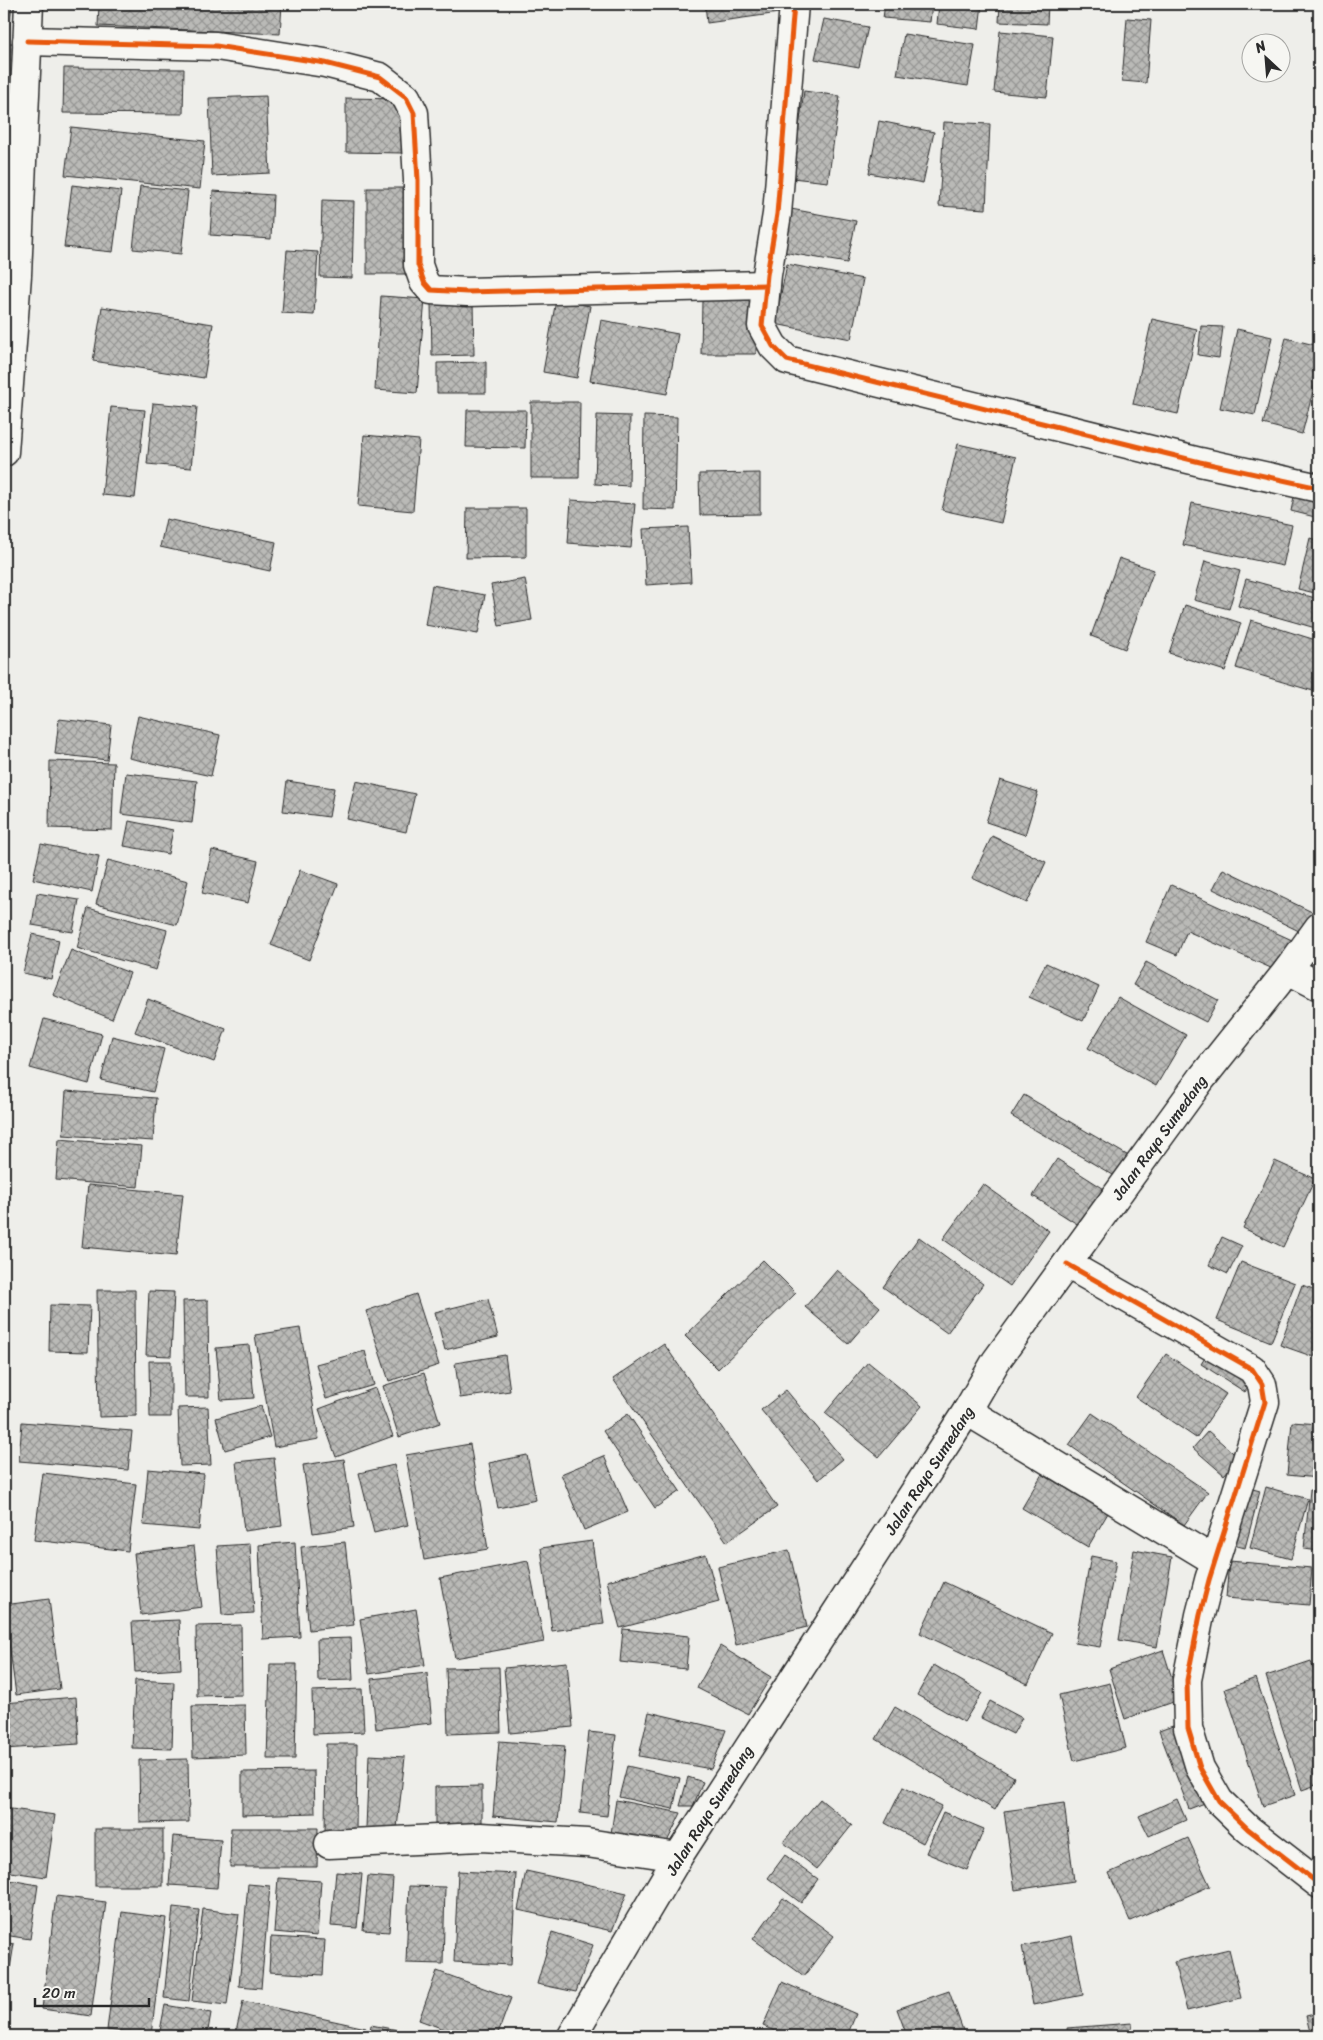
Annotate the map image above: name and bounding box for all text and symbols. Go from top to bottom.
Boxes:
north arrow [1240,32,1290,82]
text: N [1250,33,1271,61]
street label: Jalan Raya Sumedang [1103,1068,1215,1207]
street label: Jalan Raya Sumedang [876,1400,982,1542]
street label: Jalan Raya Sumedang [657,1739,761,1882]
scale bar [35,1975,149,2007]
text: 20 m [42,1980,76,2006]

